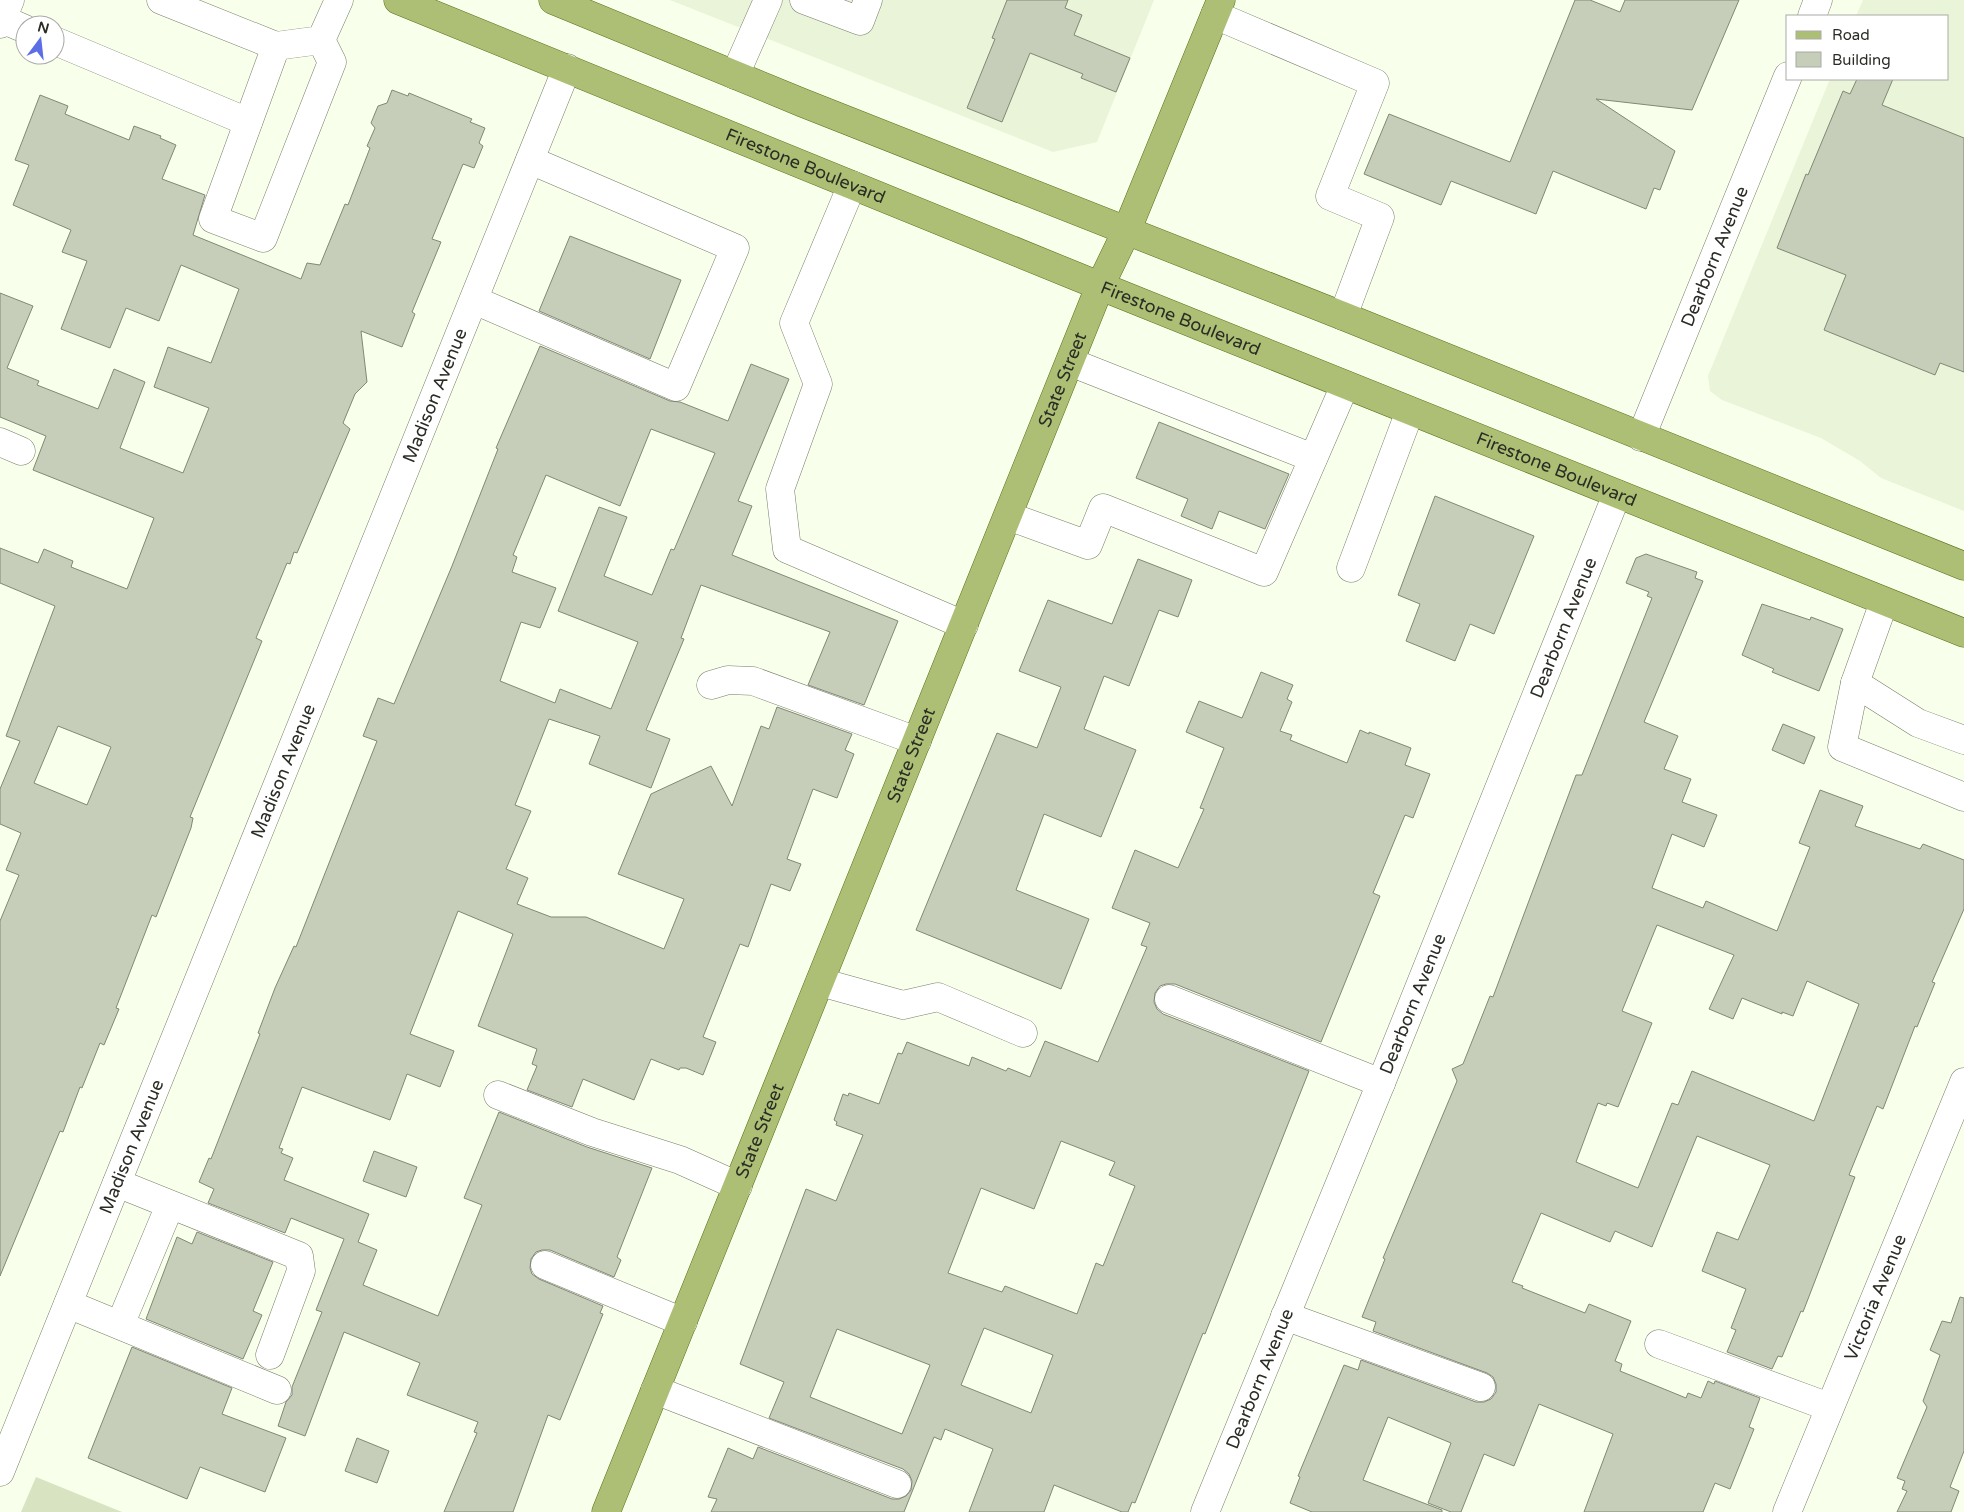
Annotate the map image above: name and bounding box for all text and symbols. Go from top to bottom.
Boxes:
north arrow [15,15,65,65]
legend [1786,15,1949,80]
text: N [36,18,51,38]
text: Road [1832,26,1870,44]
text: Building [1832,51,1891,69]
street label: Firestone Boulevard [722,124,889,208]
street label: Dearborn Avenue [1676,183,1753,330]
street label: Firestone Boulevard [1097,276,1264,360]
street label: Madison Avenue [398,325,472,466]
street label: State Street [1033,329,1091,430]
street label: Firestone Boulevard [1473,427,1640,511]
street label: Dearborn Avenue [1525,554,1601,701]
street label: Madison Avenue [246,701,320,841]
street label: State Street [882,704,940,806]
street label: Dearborn Avenue [1375,930,1451,1077]
street label: Madison Avenue [94,1076,168,1217]
street label: State Street [731,1080,789,1182]
street label: Victoria Avenue [1839,1231,1911,1364]
street label: Dearborn Avenue [1221,1305,1298,1452]

